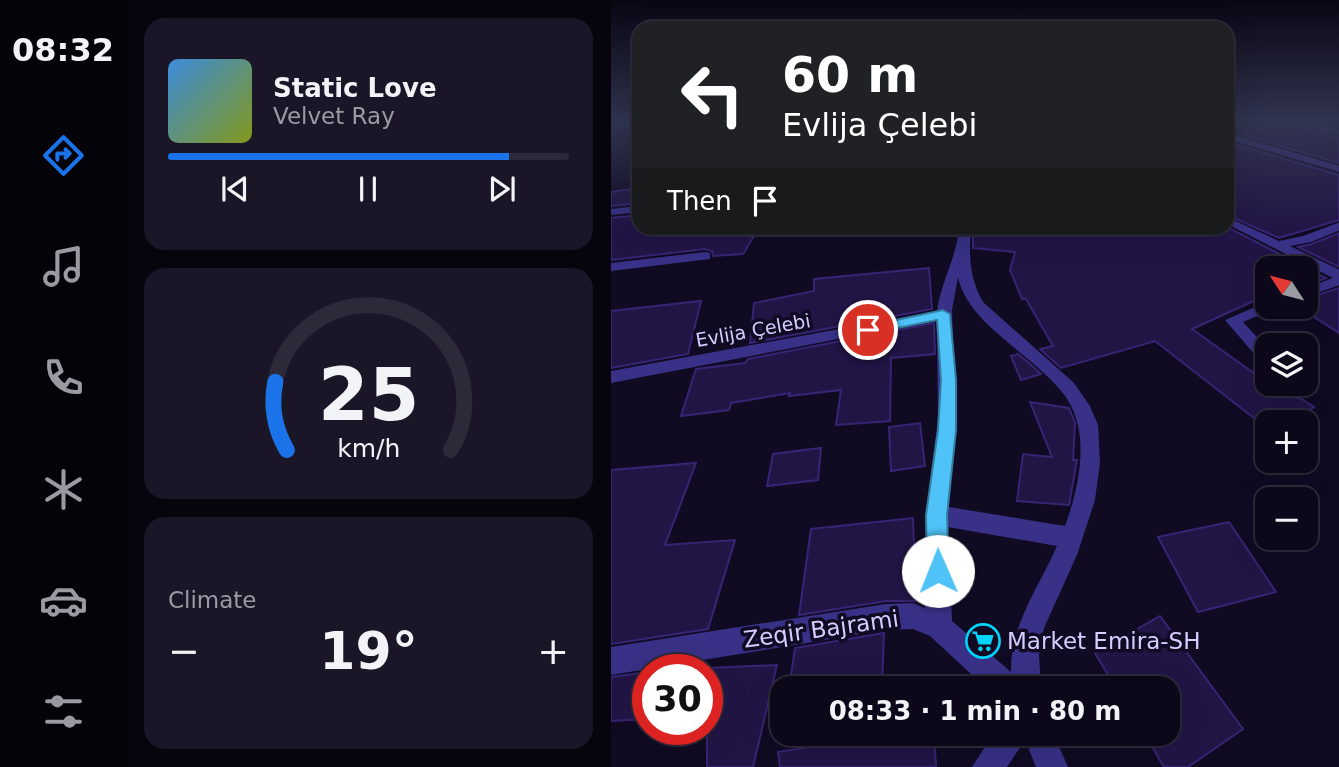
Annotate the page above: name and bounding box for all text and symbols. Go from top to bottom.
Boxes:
text: 08:32 [12,31,114,69]
text: 60 m [782,47,918,104]
icon: left [667,49,758,140]
text: Static Love [273,73,437,103]
text: Velvet Ray [273,103,395,129]
text: Evlija Çelebi [782,106,977,144]
icon: directions [39,131,88,180]
icon: previous [216,170,254,208]
icon: pause [349,170,387,208]
icon: next [483,170,521,208]
icon: arrive [746,182,784,220]
text: Then [667,186,732,216]
icon: music [39,242,88,291]
north arrow [1255,256,1318,318]
map controls [1255,256,1318,550]
pin [838,300,898,360]
street label: Evlija Çelebi [694,309,812,351]
icon: arrive [849,311,887,349]
button: layers [1255,333,1318,396]
text: 25 [318,352,419,437]
icon: phone [39,353,88,402]
button: + [1255,410,1318,473]
text: km/h [337,433,400,462]
icon: climate [39,465,88,514]
button: − [1255,487,1318,550]
position arrow [901,534,975,608]
icon: car [39,576,88,625]
text: Climate [168,587,257,613]
street label: Zeqir Bajrami [742,605,900,653]
text: 19° [319,621,418,681]
supermarket icon: Market Emira-SH [964,622,1002,660]
place label: Market Emira-SH [1007,628,1200,654]
text: − [168,629,200,673]
text: + [537,629,569,673]
speed limit sign: 30 [632,654,723,745]
icon: filters [39,687,88,736]
text: 08:33 · 1 min · 80 m [829,696,1121,726]

